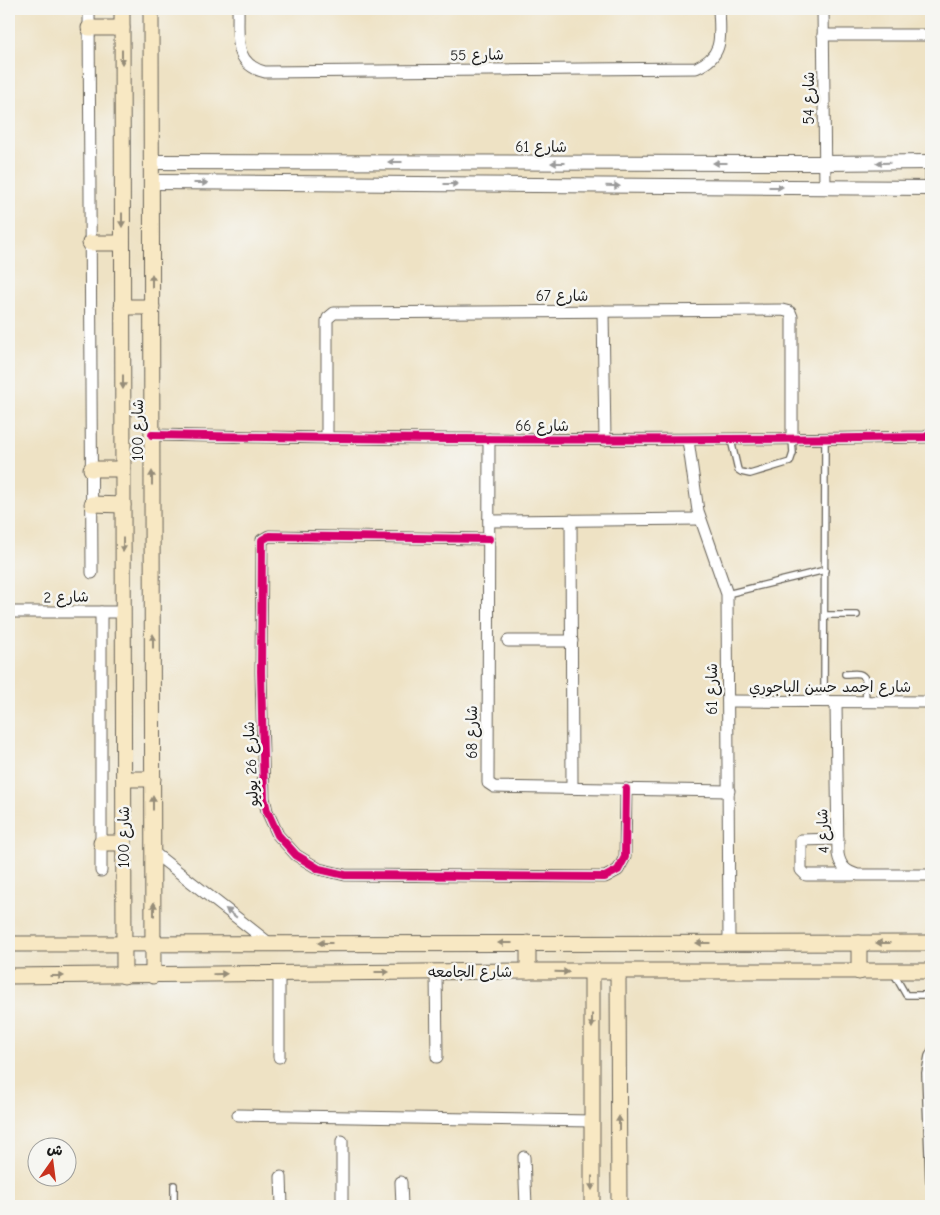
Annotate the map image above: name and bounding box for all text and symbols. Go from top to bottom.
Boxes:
street label: شارع 55 [450,46,504,65]
one-way arrow [118,50,126,66]
street label: شارع 54 [800,72,819,124]
street label: شارع 61 [515,138,567,157]
one-way arrow [387,158,403,166]
one-way arrow [549,159,565,167]
one-way arrow [712,159,728,167]
one-way arrow [874,159,890,167]
one-way arrow [193,179,209,187]
one-way arrow [443,181,459,189]
one-way arrow [605,182,621,190]
one-way arrow [768,183,784,191]
one-way arrow [118,212,126,228]
one-way arrow [148,273,156,289]
street label: شارع 67 [536,287,588,306]
one-way arrow [119,375,127,391]
street label: شارع 100 [129,399,148,461]
street label: شارع 66 [515,417,569,436]
one-way arrow [148,470,156,486]
one-way arrow [119,537,127,553]
street label: شارع 2 [43,588,89,607]
one-way arrow [149,633,157,649]
street label: شارع 61 [703,663,722,715]
street label: شارع احمد حسن الباجوري [749,678,911,698]
street label: شارع 68 [463,705,482,759]
street label: شارع 26 يوليو [240,721,263,808]
one-way arrow [149,795,157,811]
street label: شارع 100 [115,806,134,868]
street label: شارع 4 [813,808,834,854]
one-way arrow [150,901,158,917]
one-way arrow [225,907,238,918]
one-way arrow [317,939,333,947]
one-way arrow [497,939,513,947]
one-way arrow [694,939,710,947]
one-way arrow [874,939,890,947]
street label: شارع الجامعه [428,963,512,982]
one-way arrow [375,968,391,976]
one-way arrow [555,968,571,976]
one-way arrow [212,970,228,978]
one-way arrow [50,972,66,980]
one-way arrow [588,1013,596,1029]
one-way arrow [615,1114,623,1130]
north arrow [28,1138,78,1188]
text: ش [45,1140,65,1160]
one-way arrow [588,1176,596,1192]

